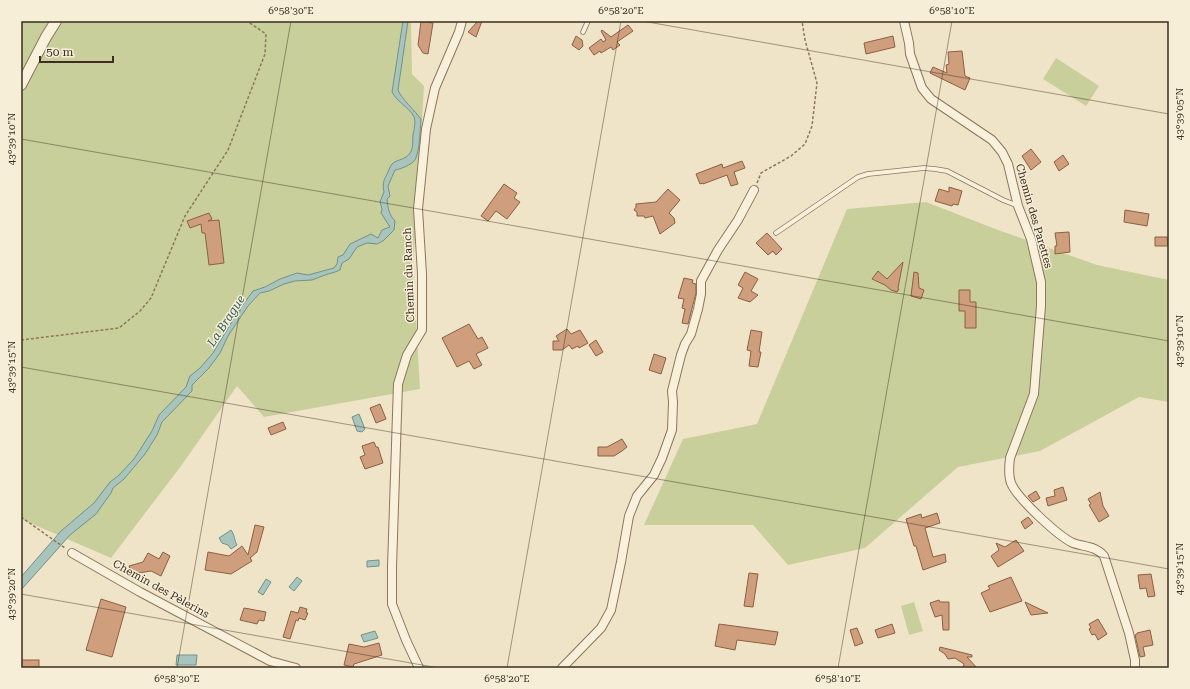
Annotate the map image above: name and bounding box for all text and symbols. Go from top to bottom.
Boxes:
text: 6°58'30"E [268,5,314,16]
text: 6°58'20"E [598,5,644,16]
text: 6°58'10"E [929,5,975,16]
scale bar [40,38,113,64]
text: 50 m [46,45,73,59]
text: 43°39'05"N [1174,88,1185,140]
text: 43°39'10"N [6,113,17,165]
street label: Chemin des Parettes [1013,162,1055,270]
street label: Chemin du Ranch [401,227,417,323]
water label: La Brague [204,293,248,350]
text: 43°39'10"N [1174,315,1185,367]
text: 43°39'15"N [6,341,17,393]
text: 43°39'15"N [1174,543,1185,595]
street label: Chemin des Pèlerins [111,557,211,621]
text: 43°39'20"N [6,568,17,620]
text: 6°58'30"E [154,673,200,684]
text: 6°58'20"E [484,673,530,684]
text: 6°58'10"E [815,673,861,684]

